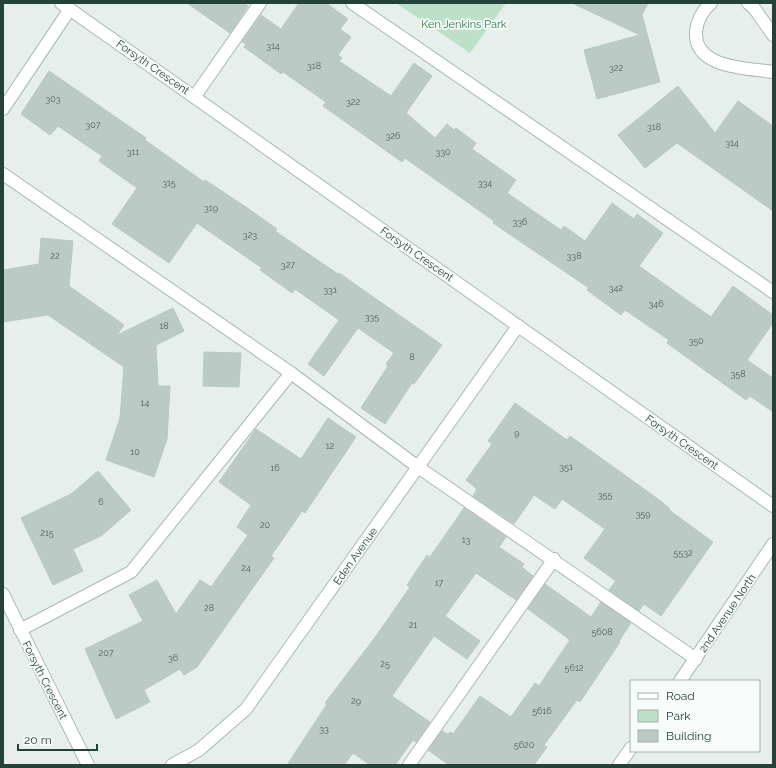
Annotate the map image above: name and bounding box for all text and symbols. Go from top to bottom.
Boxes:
park label: Ken Jenkins Park [421,18,507,31]
street label: Forsyth Crescent [114,37,192,98]
house number: 314 [266,41,280,51]
house number: 318 [307,61,321,71]
house number: 322 [609,63,623,73]
house number: 303 [45,94,61,104]
house number: 322 [346,97,360,107]
house number: 307 [85,120,101,130]
house number: 318 [647,122,661,132]
house number: 326 [386,131,401,141]
house number: 314 [725,138,739,148]
house number: 311 [127,147,139,157]
house number: 330 [435,147,451,157]
house number: 315 [162,178,176,188]
house number: 334 [478,178,492,188]
house number: 319 [204,203,218,213]
house number: 336 [512,217,528,227]
street label: Forsyth Crescent [378,224,456,285]
house number: 323 [243,230,257,240]
house number: 22 [50,251,60,261]
house number: 338 [567,251,581,261]
house number: 327 [281,260,295,270]
house number: 342 [609,283,624,293]
house number: 331 [323,285,337,295]
house number: 346 [648,299,664,309]
house number: 335 [365,312,379,322]
house number: 18 [159,321,169,331]
house number: 350 [688,336,704,346]
house number: 8 [409,352,415,362]
house number: 358 [730,369,746,379]
house number: 14 [141,398,149,408]
street label: Forsyth Crescent [643,412,721,473]
house number: 9 [514,428,520,438]
house number: 12 [326,441,335,451]
house number: 10 [130,447,140,457]
house number: 351 [559,462,573,472]
house number: 16 [270,463,280,473]
house number: 355 [598,490,612,500]
house number: 6 [98,497,104,507]
house number: 359 [636,509,651,519]
house number: 20 [260,520,271,530]
street label: Eden Avenue [331,525,380,588]
house number: 215 [40,528,54,538]
house number: 13 [462,535,471,545]
house number: 5532 [673,548,693,558]
house number: 24 [241,563,251,573]
street label: 2nd Avenue North [696,572,758,655]
house number: 17 [435,578,443,588]
house number: 28 [204,603,214,613]
house number: 21 [409,620,417,630]
house number: 5608 [591,627,613,637]
street label: Forsyth Crescent [19,639,70,722]
house number: 207 [99,648,114,658]
house number: 36 [168,653,179,663]
house number: 25 [380,659,390,669]
house number: 5612 [565,663,584,673]
legend [630,680,760,752]
text: Road [666,689,695,703]
house number: 29 [351,696,361,706]
house number: 5616 [532,706,552,716]
text: Park [666,709,691,723]
house number: 33 [319,724,329,734]
scale bar [18,726,97,752]
text: Building [666,729,712,743]
text: 20 m [24,733,52,747]
house number: 5620 [514,740,535,750]

